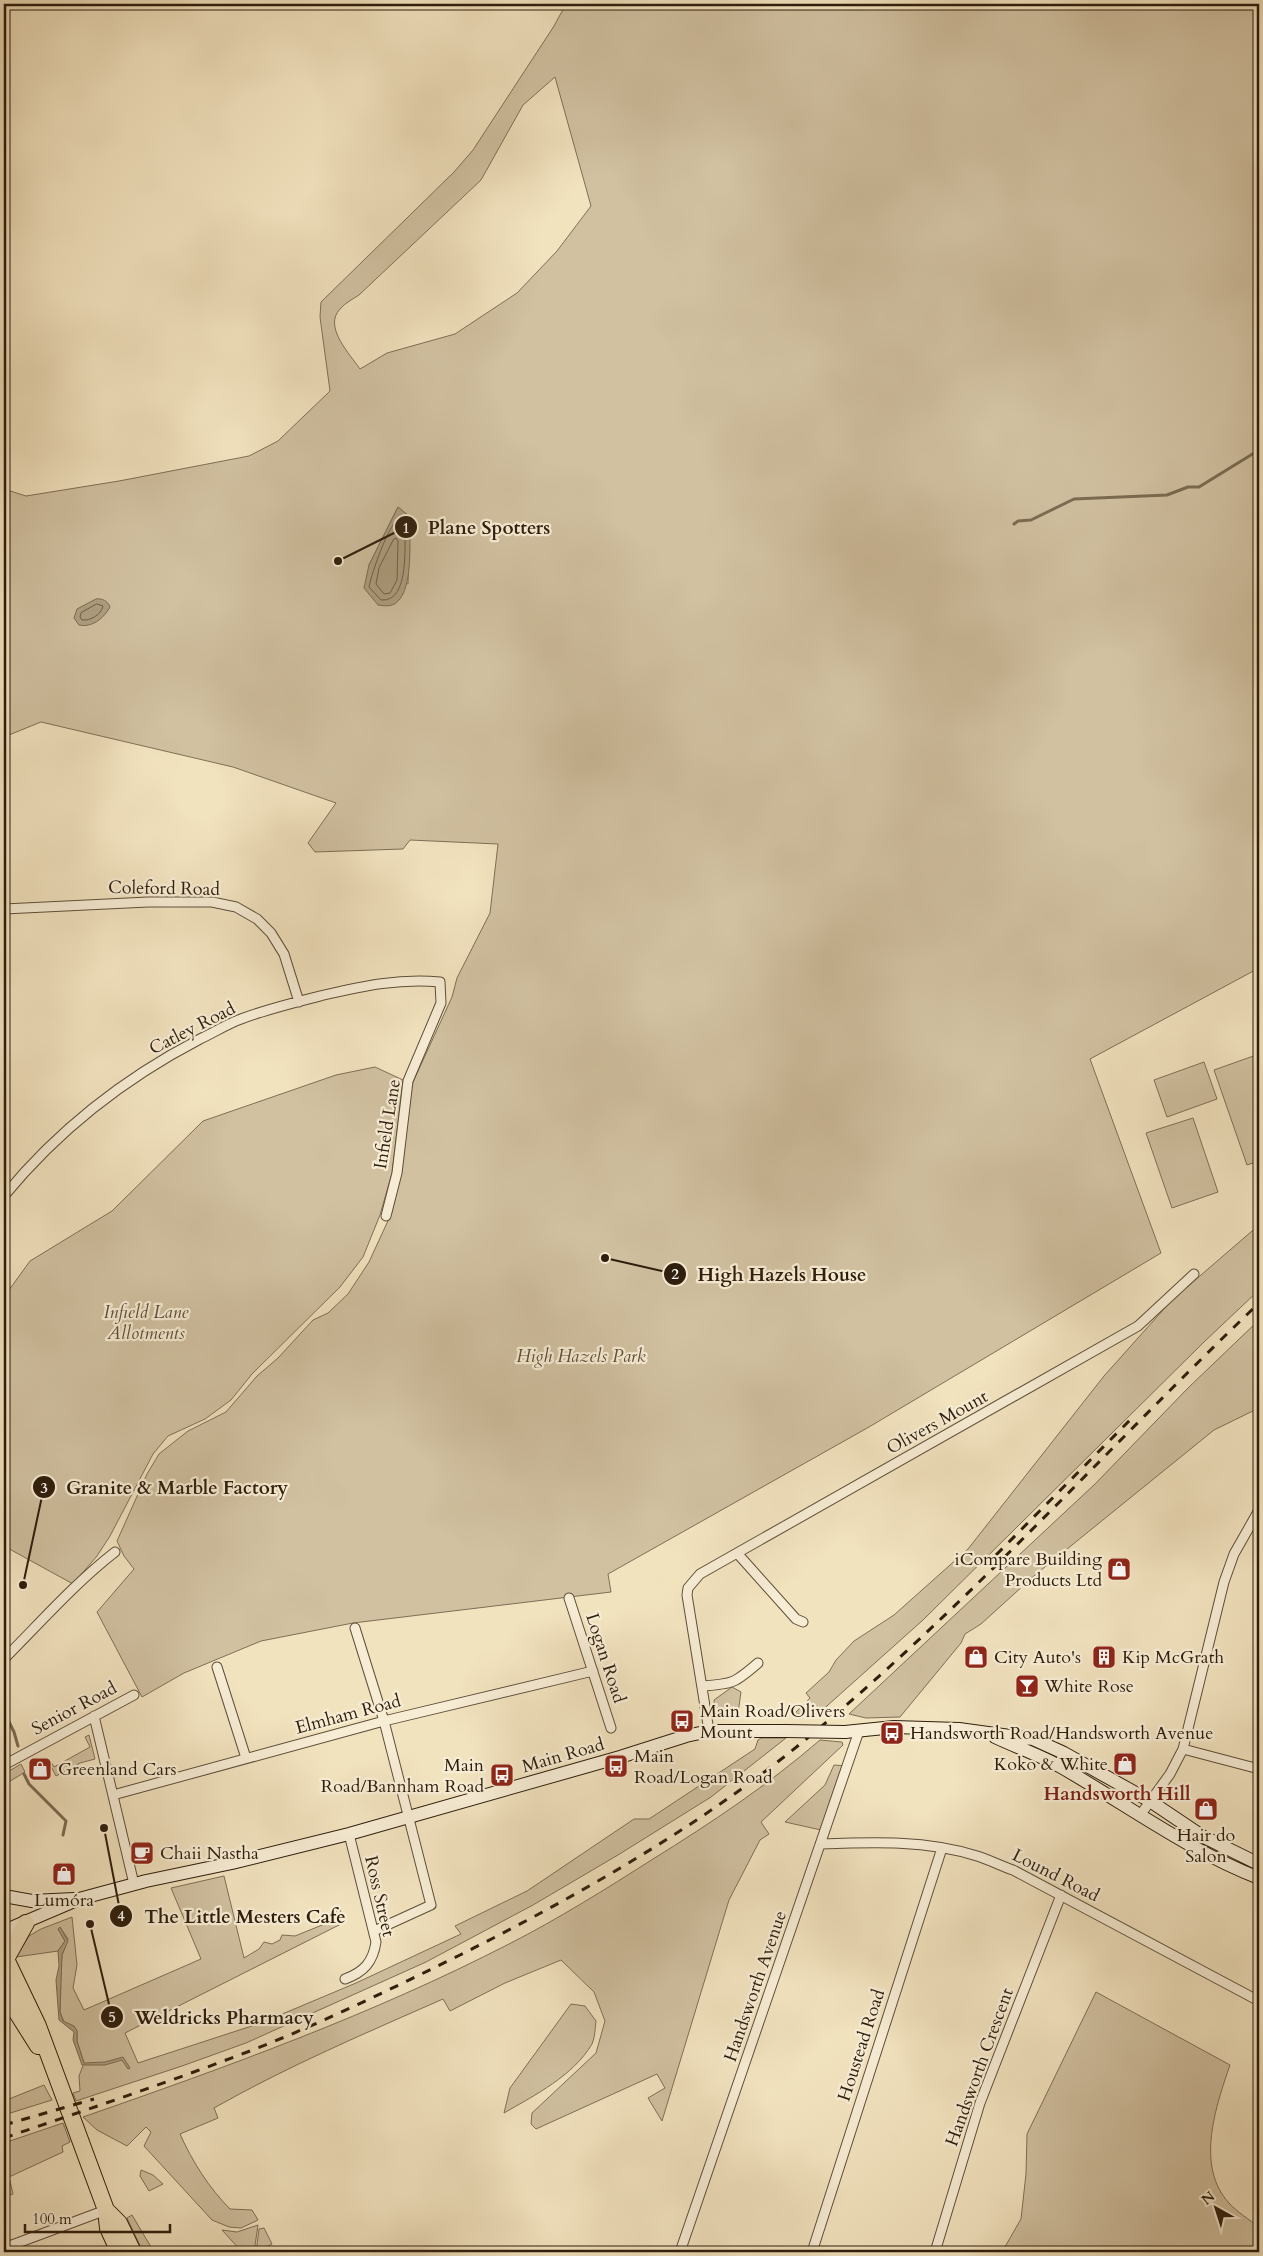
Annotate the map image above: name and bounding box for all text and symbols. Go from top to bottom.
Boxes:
callout: Plane Spotters [393,510,560,544]
text: Plane Spotters [428,515,550,541]
text: 1 [402,518,410,538]
street label: Coleford Road [108,875,221,902]
street label: Catley Road [145,996,240,1061]
street label: Infield Lane [368,1077,407,1171]
callout: High Hazels House [663,1257,877,1291]
text: High Hazels House [698,1262,866,1288]
text: 2 [671,1264,679,1284]
park label: Infield Lane Allotments [104,1300,189,1346]
park label: High Hazels Park [516,1344,646,1369]
street label: Olivers Mount [882,1384,993,1461]
callout: Granite & Marble Factory [31,1470,299,1504]
text: Granite & Marble Factory [66,1475,288,1501]
text: 3 [40,1478,48,1498]
place label: iCompare Building Products Ltd [955,1547,1103,1593]
shop icon: iCompare Building Products Ltd [1106,1556,1132,1582]
street label: Logan Road [579,1610,632,1707]
shop icon: City Auto's [963,1644,989,1670]
building icon: Kip McGrath [1091,1644,1117,1670]
place label: City Auto's [994,1645,1081,1670]
place label: Kip McGrath [1122,1645,1224,1670]
bar icon: White Rose [1014,1673,1040,1699]
place label: White Rose [1043,1674,1134,1699]
street label: Senior Road [27,1675,122,1741]
street label: Elmham Road [293,1688,404,1741]
place label: Main Road/Olivers Mount [700,1699,845,1745]
bus stop icon: Main Road/Olivers Mount [669,1708,695,1734]
bus stop icon: Handsworth Road/Handsworth Avenue [879,1720,905,1746]
place label: Handsworth Road/Handsworth Avenue [910,1721,1213,1746]
street label: Main Road [519,1732,608,1779]
place label: Main Road/Logan Road [634,1744,773,1790]
shop icon: Koko & White [1112,1751,1138,1777]
place label: Koko & White [994,1752,1108,1777]
place label: Main Road/Bannham Road [321,1753,485,1799]
bus stop icon: Main Road/Logan Road [603,1753,629,1779]
shop icon: Greenland Cars [27,1756,53,1782]
place label: Greenland Cars [58,1757,177,1782]
bus stop icon: Main Road/Bannham Road [489,1762,515,1788]
district label: Handsworth Hill [1044,1781,1191,1807]
shop icon: Hair do Salon [1193,1796,1219,1822]
place label: Hair do Salon [1177,1823,1236,1869]
cafe icon: Chaii Nastha [129,1840,155,1866]
place label: Chaii Nastha [160,1841,259,1866]
street label: Lound Road [1008,1843,1104,1908]
street label: Ross Street [358,1853,401,1939]
shop icon: Lumóra [51,1861,77,1887]
place label: Lumóra [34,1888,94,1913]
callout: The Little Mesters Cafe [109,1899,355,1933]
text: The Little Mesters Cafe [144,1904,346,1930]
text: 4 [117,1906,125,1926]
street label: Handsworth Avenue [718,1907,793,2065]
street label: Handsworth Crescent [939,1984,1020,2150]
street label: Houstead Road [832,1986,891,2104]
callout: Weldricks Pharmacy [100,2000,324,2034]
text: Weldricks Pharmacy [133,2005,314,2031]
text: 5 [108,2007,116,2027]
north arrow [1190,2184,1240,2234]
text: N [1197,2187,1219,2209]
scale bar [25,2201,170,2233]
text: 100 m [32,2209,72,2229]

